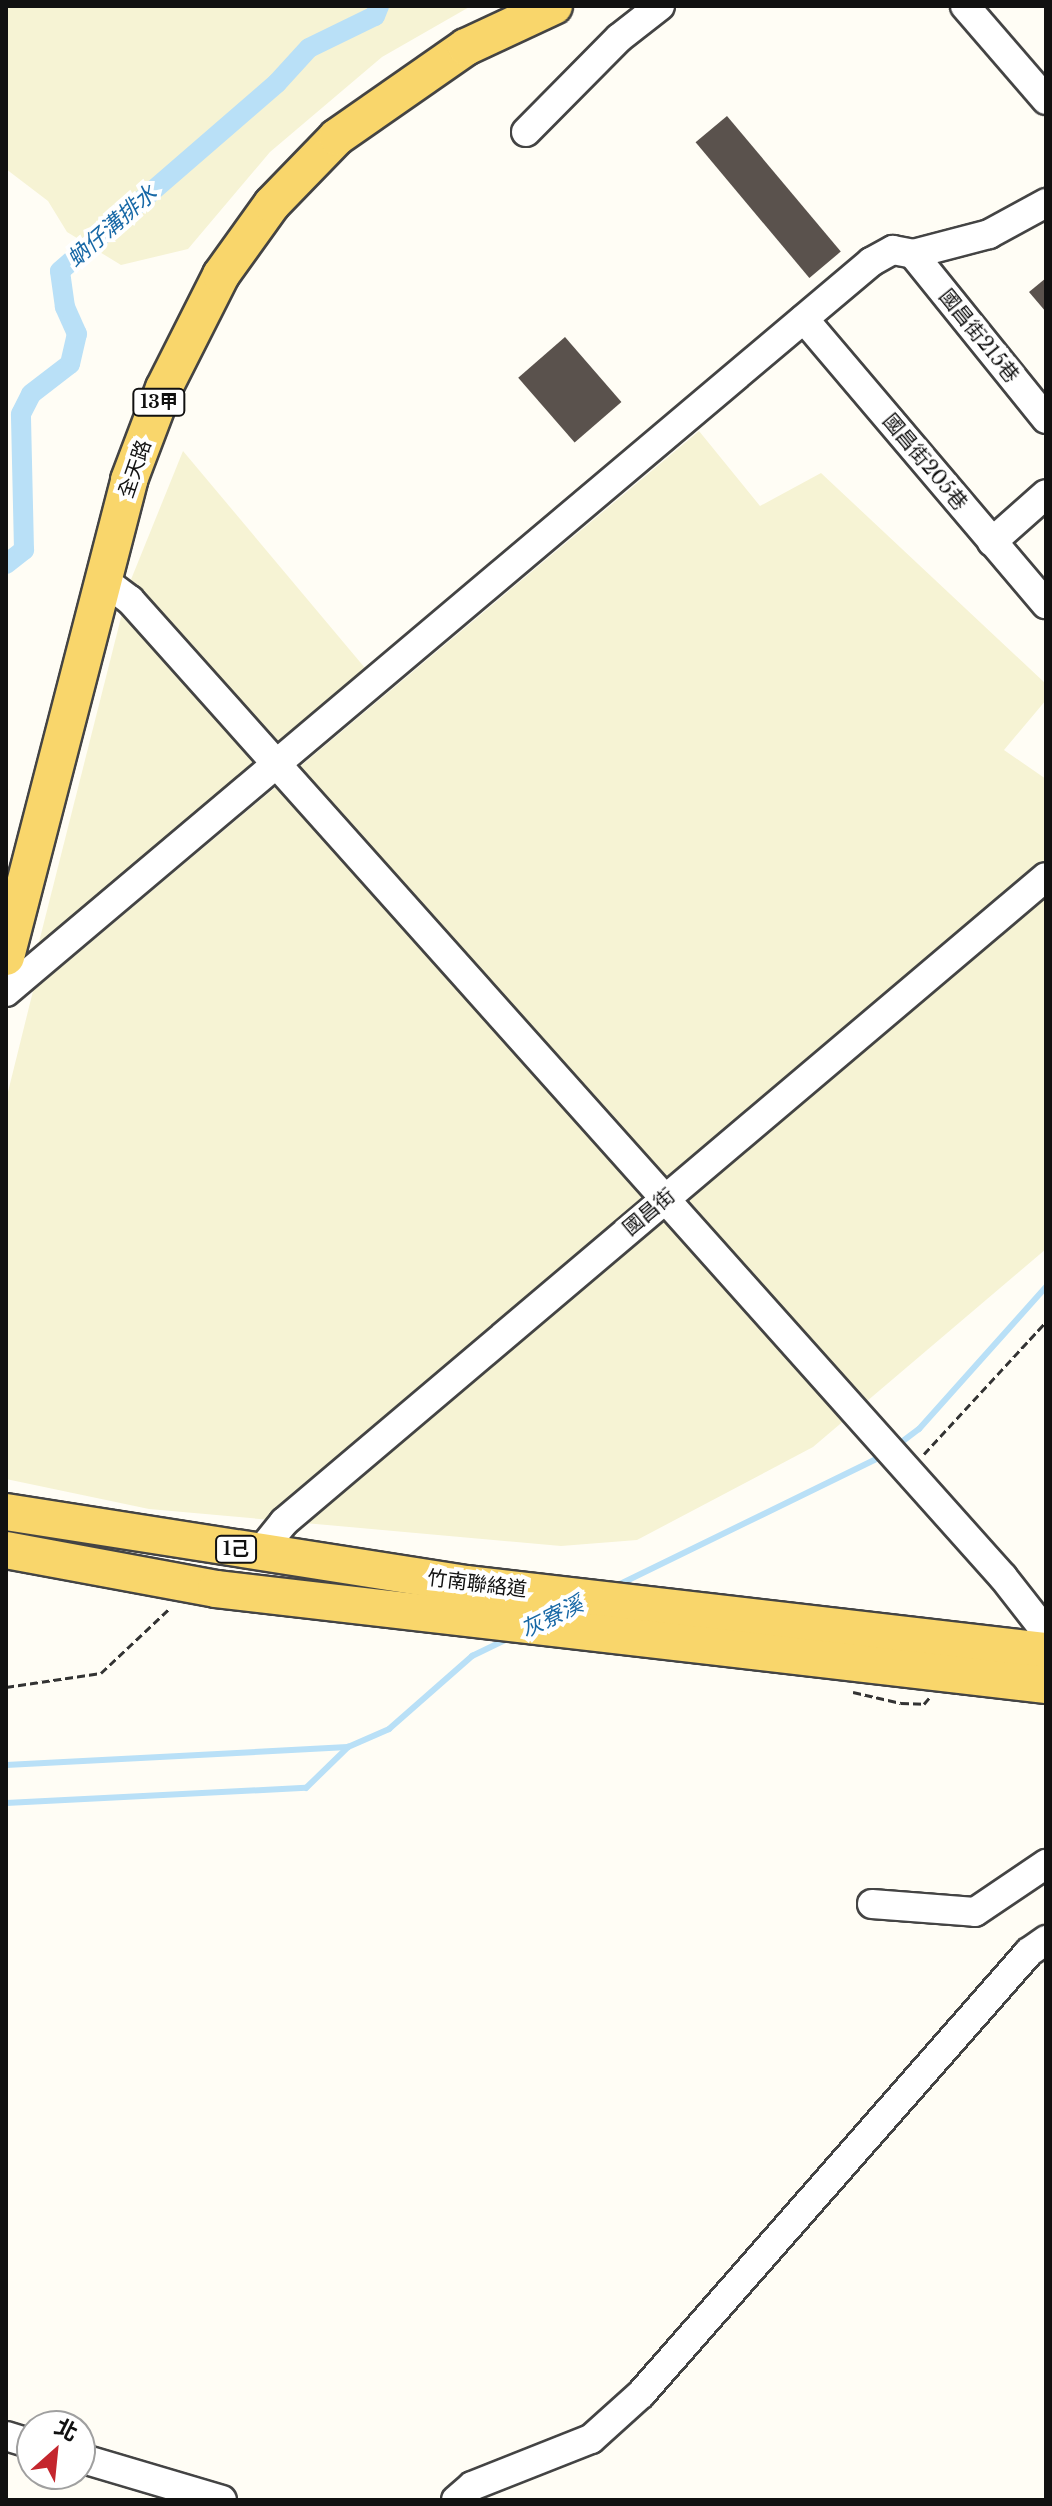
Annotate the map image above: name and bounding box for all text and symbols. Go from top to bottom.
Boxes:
water label: 蚋仔溝排水 [62,180,162,272]
street label: 國昌街215巷 [934,285,1024,387]
road number: 13甲 [131,388,187,416]
street label: 國昌街205巷 [878,409,972,515]
street label: 全天路 [114,437,156,501]
street label: 國昌街 [618,1184,680,1240]
road number: 1己 [214,1535,258,1563]
street label: 竹南聯絡道 [426,1566,528,1602]
water label: 灰寮溪 [517,1591,587,1643]
north arrow [16,2410,96,2490]
text: 北 [50,2413,82,2447]

